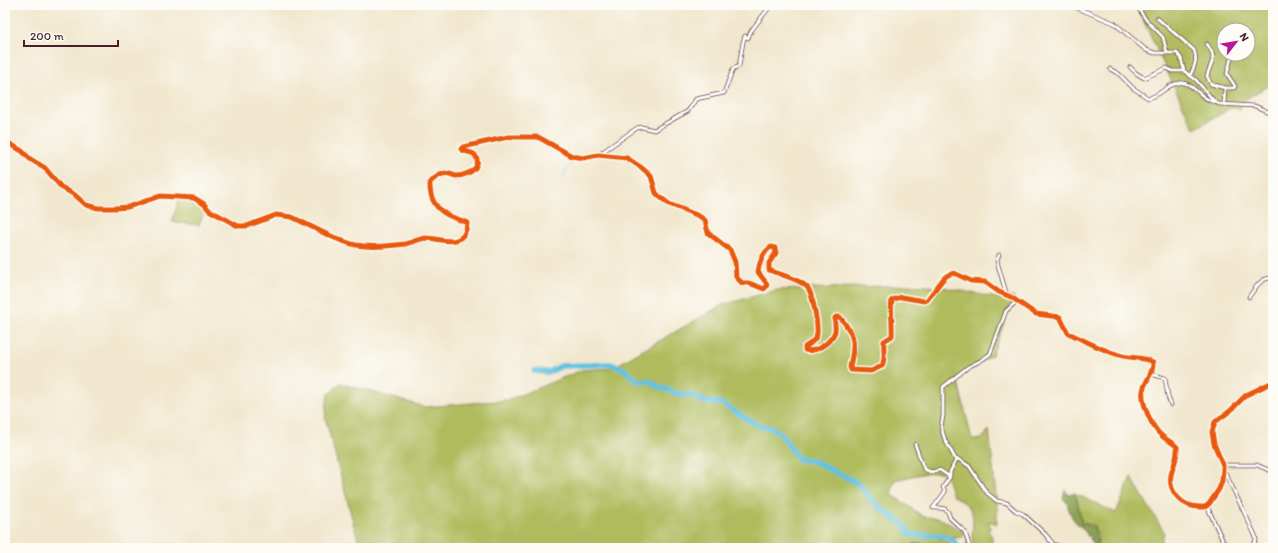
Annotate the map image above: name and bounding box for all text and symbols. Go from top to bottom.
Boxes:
scale bar [24,22,118,48]
north arrow [1216,22,1256,62]
text: 200 m [30,29,64,43]
text: N [1237,31,1252,44]

